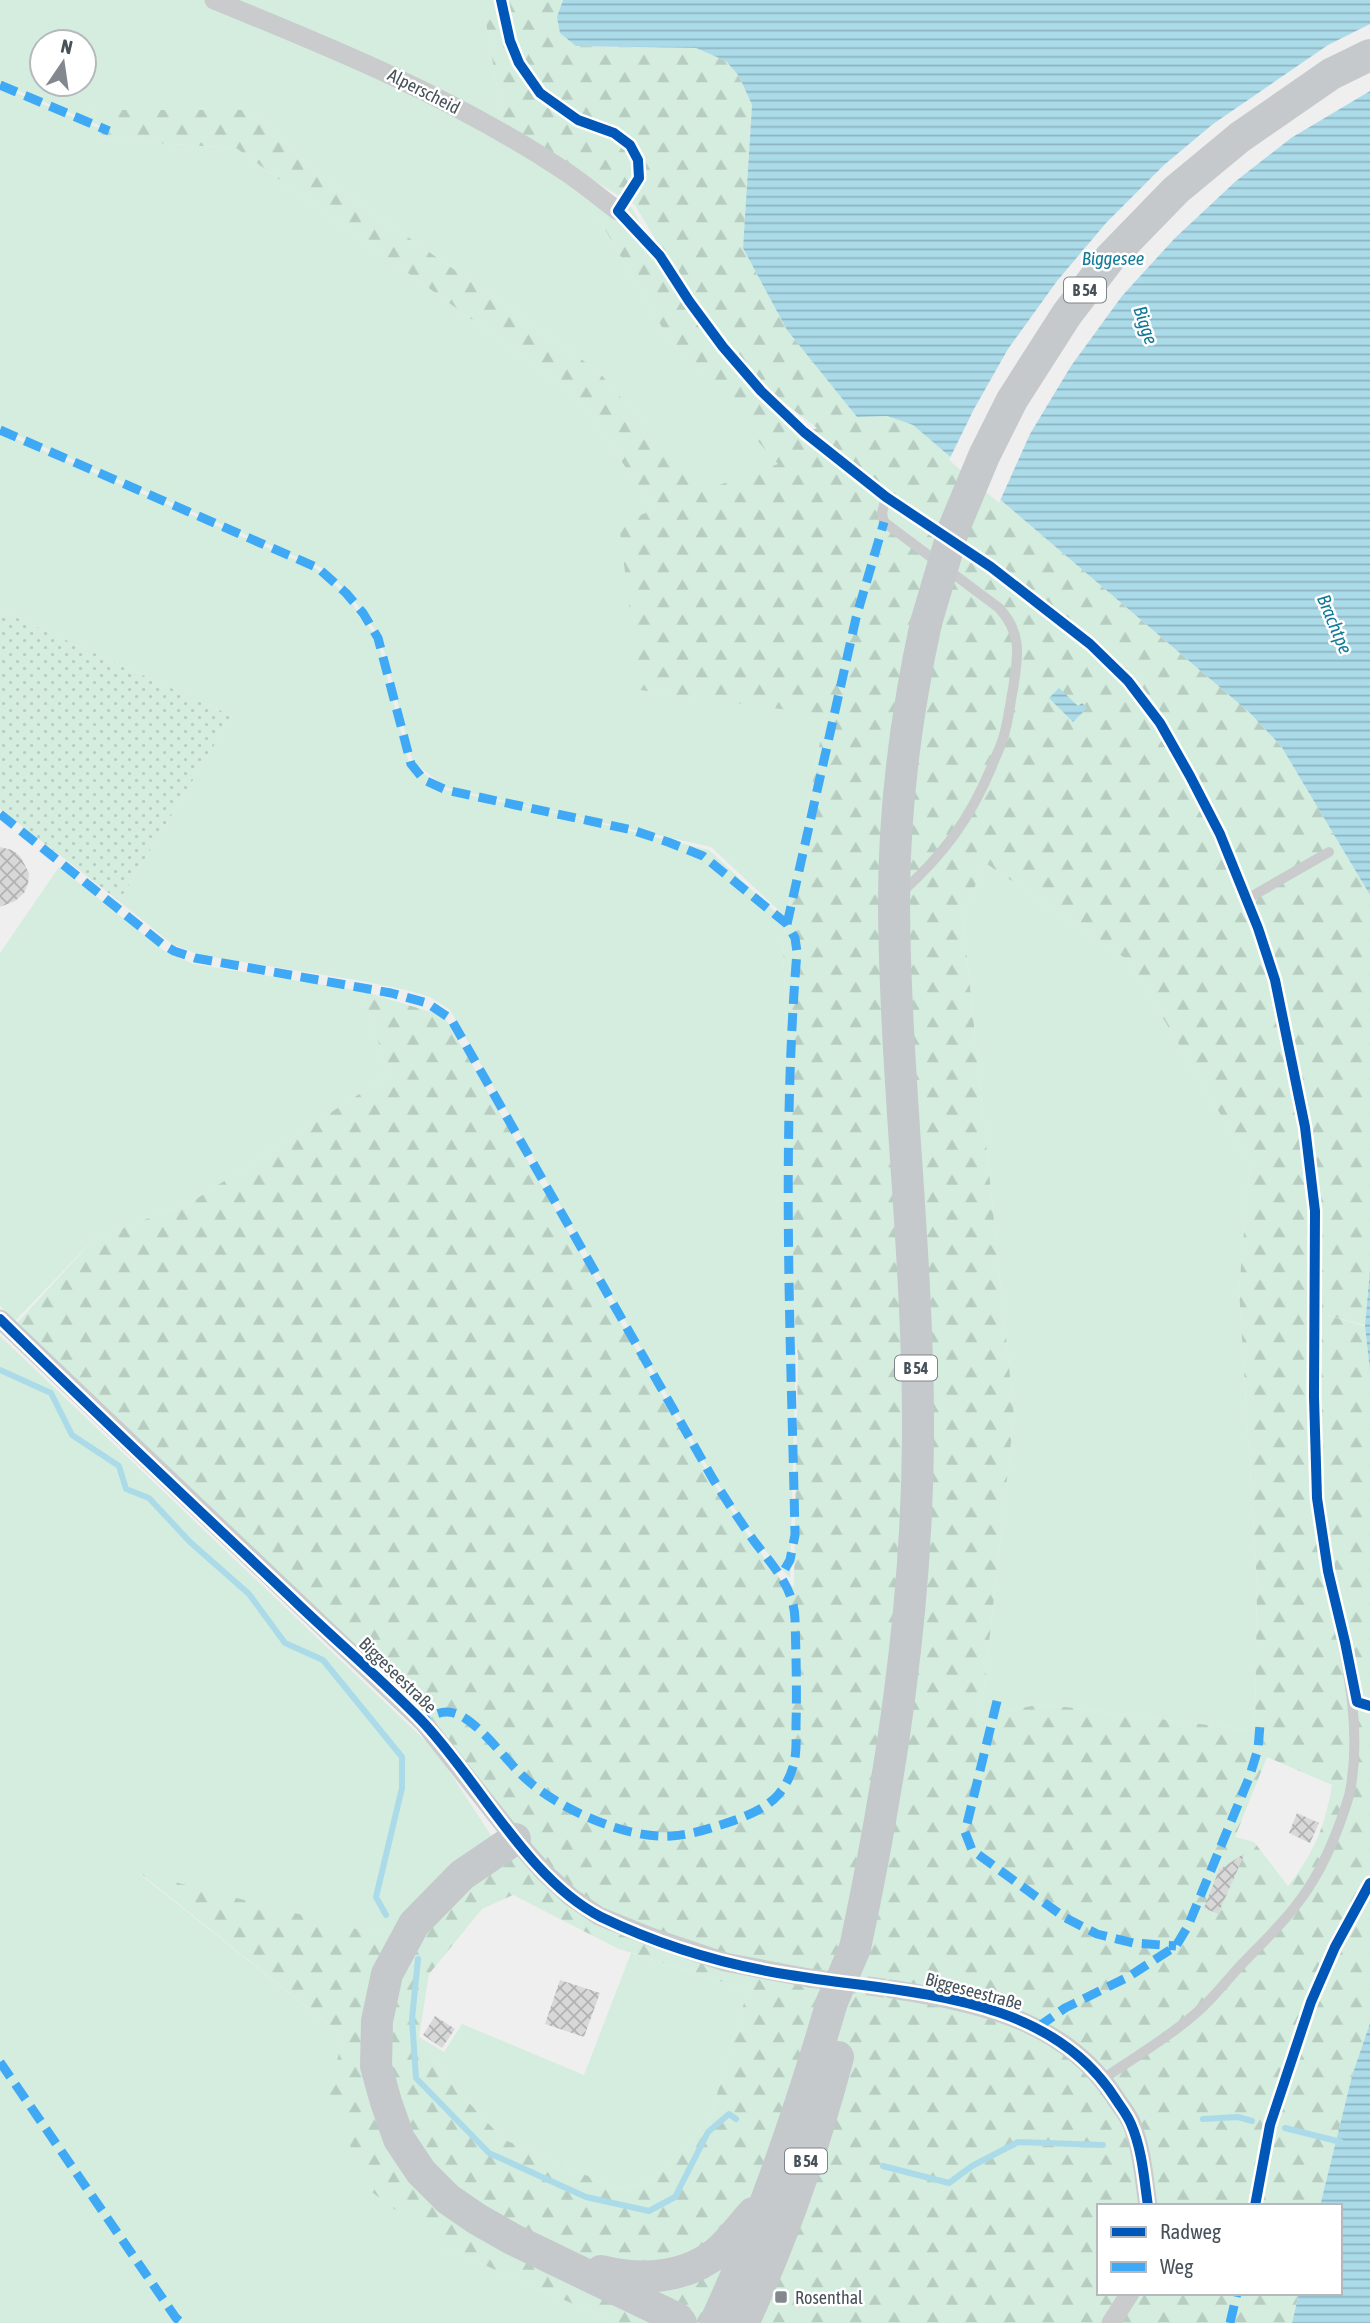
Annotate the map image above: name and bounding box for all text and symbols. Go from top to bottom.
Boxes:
north arrow [28,28,98,98]
text: N [59,34,75,58]
street label: Alperscheid [384,64,464,118]
water label: Biggesee [1082,247,1144,269]
road number: B 54 [1064,278,1106,302]
water label: Bigge [1129,303,1163,347]
water label: Brachtpe [1313,591,1357,657]
road number: B 54 [895,1356,937,1380]
street label: Biggeseestraße [355,1633,441,1717]
street label: Biggeseestraße [923,1968,1025,2014]
road number: B 54 [785,2148,827,2174]
legend [1097,2204,1342,2295]
text: Radweg [1160,2219,1221,2243]
text: Weg [1160,2254,1193,2278]
place label: Rosenthal [795,2287,863,2308]
marker: Rosenthal [773,2289,789,2305]

